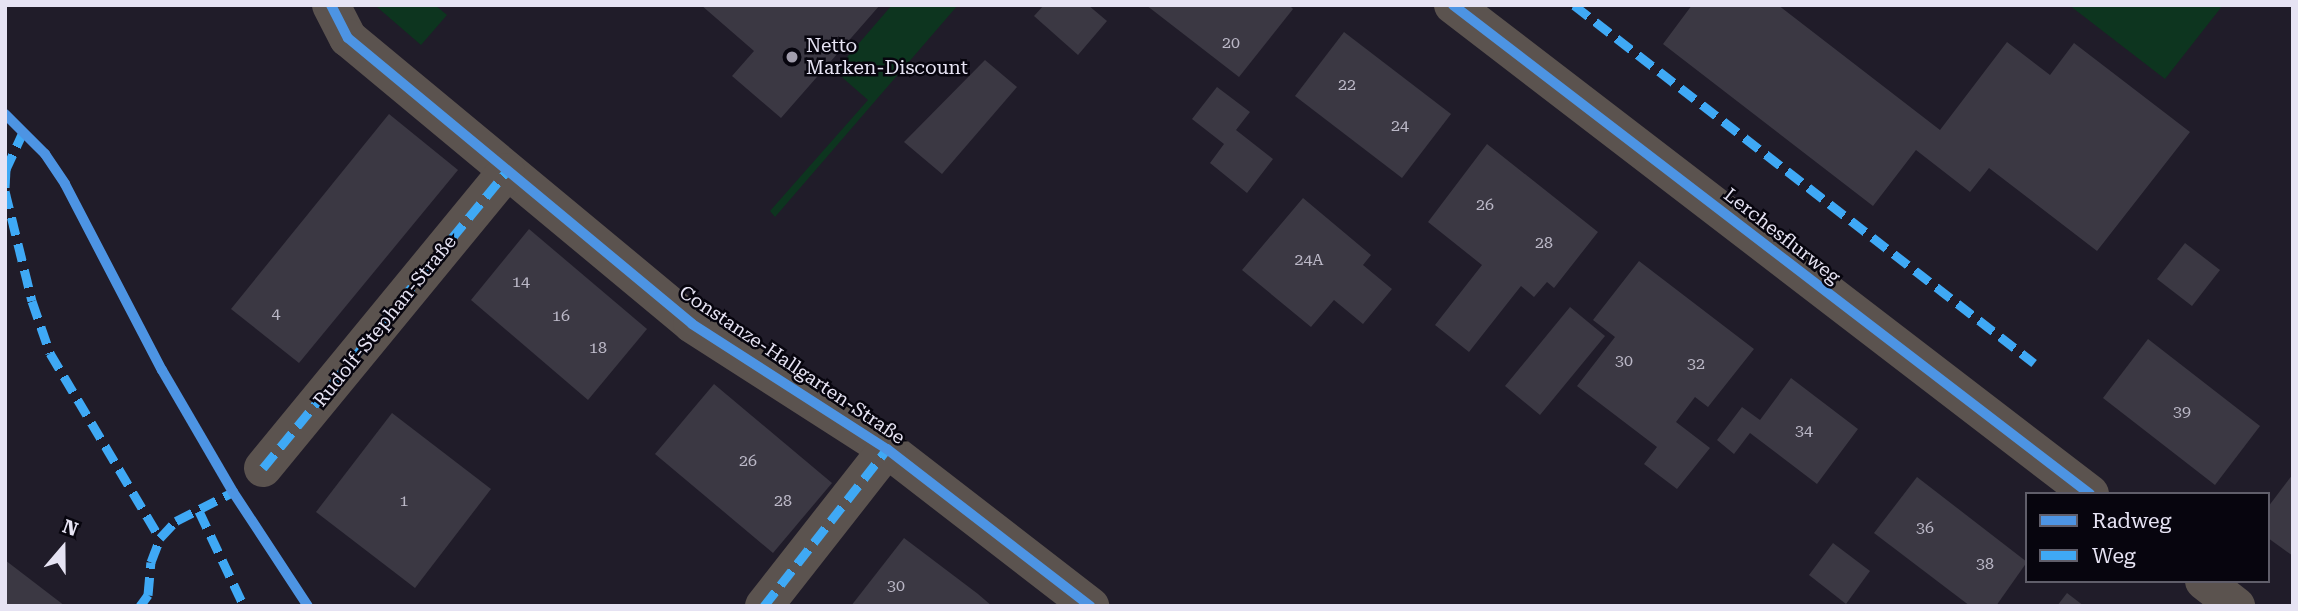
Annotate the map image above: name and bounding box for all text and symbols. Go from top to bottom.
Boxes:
house number: 20 [1222,33,1240,53]
place label: Netto Marken-Discount [806,35,968,79]
marker: Netto Marken-Discount [784,49,800,65]
house number: 22 [1338,75,1356,95]
house number: 24 [1391,116,1409,136]
street label: Lerchesflurweg [1719,184,1845,288]
house number: 26 [1476,195,1494,215]
street label: Rudolf-Stephan-Straße [309,231,461,411]
house number: 28 [1535,233,1553,253]
house number: 24A [1294,250,1324,270]
house number: 14 [512,272,530,292]
street label: Constanze-Hallgarten-Straße [675,281,909,449]
house number: 4 [272,304,280,324]
house number: 16 [552,306,570,326]
house number: 18 [589,338,607,358]
house number: 30 [1615,351,1633,371]
house number: 32 [1687,354,1705,374]
house number: 39 [2173,402,2191,422]
house number: 34 [1795,421,1813,441]
house number: 26 [739,451,757,471]
house number: 1 [400,491,408,511]
house number: 28 [774,491,792,511]
legend [2025,492,2270,583]
text: Radweg [2092,509,2171,533]
north arrow [28,513,98,583]
text: N [60,514,81,541]
house number: 36 [1916,518,1934,538]
text: Weg [2092,544,2136,568]
house number: 38 [1976,554,1994,574]
house number: 30 [887,576,905,596]

